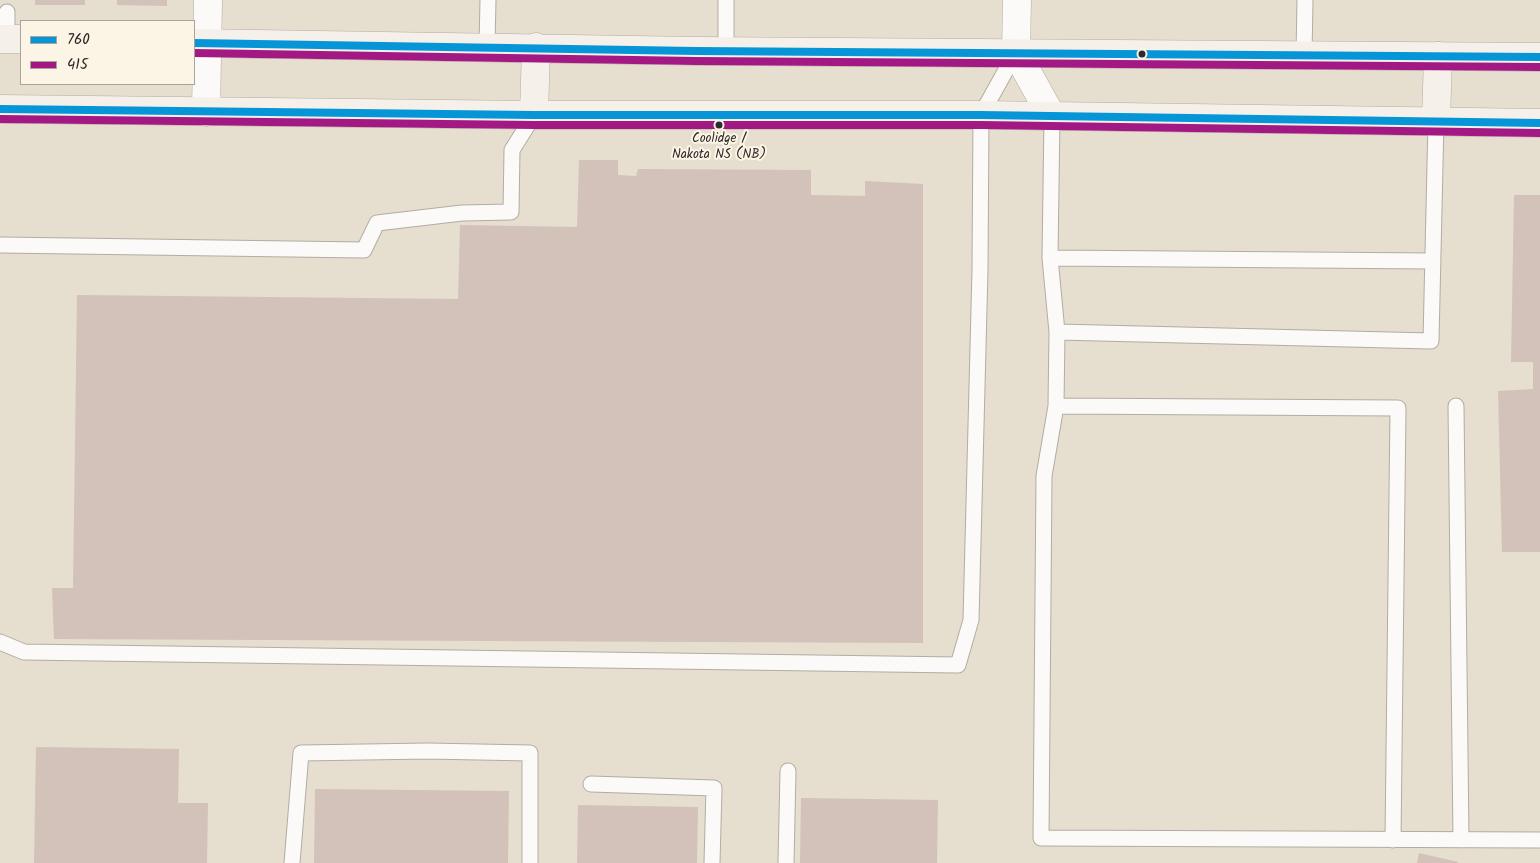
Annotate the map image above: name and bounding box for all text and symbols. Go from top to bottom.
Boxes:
legend [20,20,195,85]
text: 760 [67,28,90,52]
unlabelled marker [1137,49,1147,59]
text: 415 [67,53,88,77]
marker: Coolidge / Nakota NS (NB) [714,120,724,130]
place label: Coolidge / Nakota NS (NB) [672,132,766,163]

